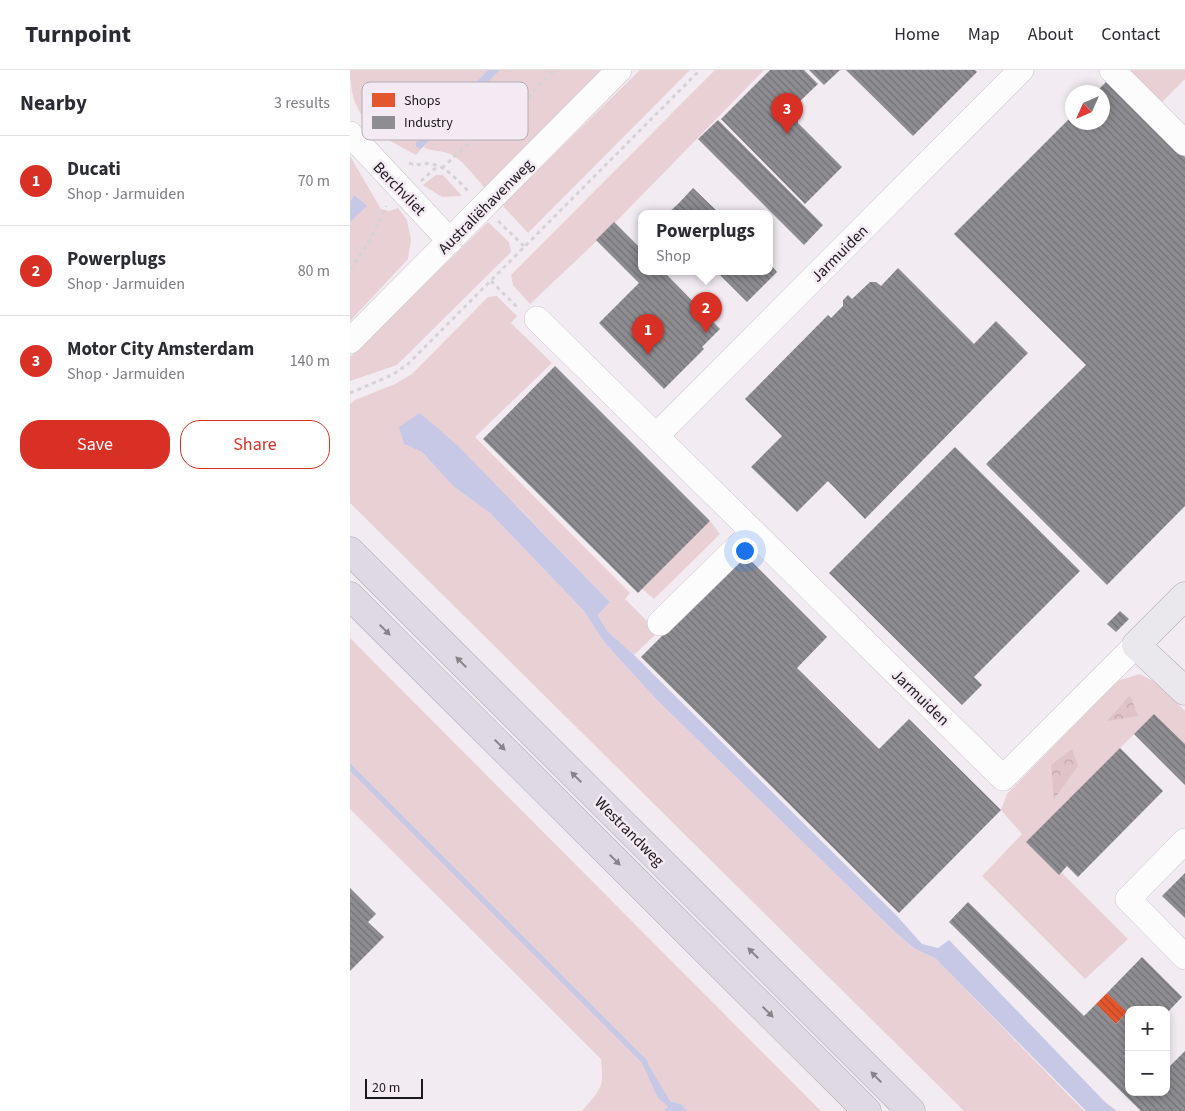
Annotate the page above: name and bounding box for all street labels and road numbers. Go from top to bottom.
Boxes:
street label: Australiëhavenweg [433,154,538,259]
street label: Berchvliet [368,157,431,221]
street label: Jarmuiden [806,220,873,287]
street label: Jarmuiden [886,665,954,731]
street label: Westrandweg [590,792,669,871]

